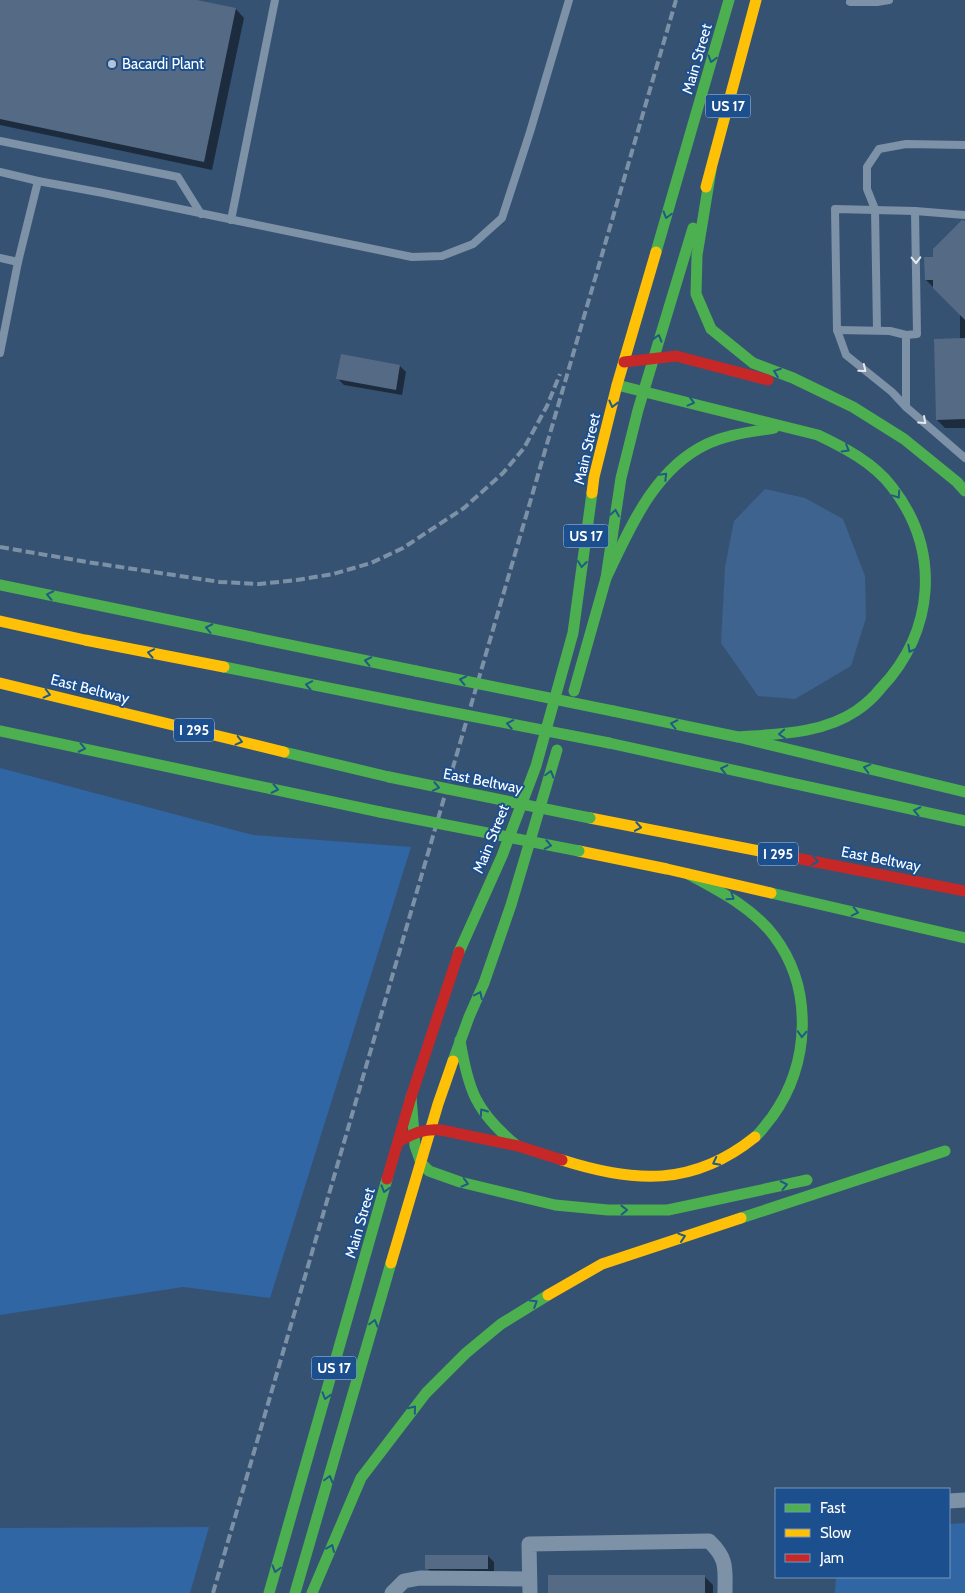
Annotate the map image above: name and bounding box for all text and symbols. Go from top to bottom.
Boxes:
street label: Main Street [678,22,716,96]
one-way arrow [708,54,718,62]
place label: Bacardi Plant [122,55,204,73]
marker: Bacardi Plant [106,58,118,70]
road number: US 17 [706,94,750,118]
one-way arrow [662,210,672,218]
one-way arrow [911,256,921,264]
one-way arrow [653,334,663,343]
one-way arrow [857,363,866,371]
one-way arrow [773,368,782,378]
one-way arrow [686,397,694,407]
one-way arrow [608,400,618,408]
street label: Main Street [570,412,604,486]
one-way arrow [917,416,926,425]
one-way arrow [840,443,849,453]
one-way arrow [659,473,668,482]
one-way arrow [891,489,900,499]
one-way arrow [610,508,620,517]
road number: US 17 [564,524,608,548]
one-way arrow [577,560,588,568]
one-way arrow [45,590,54,601]
one-way arrow [204,623,213,634]
one-way arrow [907,643,917,652]
one-way arrow [146,649,155,659]
one-way arrow [363,656,372,667]
street label: East Beltway [49,671,132,708]
one-way arrow [458,676,467,686]
one-way arrow [305,680,314,690]
one-way arrow [43,688,52,699]
road number: I 295 [174,718,214,742]
one-way arrow [505,719,514,729]
one-way arrow [670,719,679,729]
one-way arrow [778,728,786,739]
one-way arrow [235,735,244,746]
one-way arrow [77,742,86,753]
one-way arrow [862,763,871,774]
street label: East Beltway [442,764,525,798]
one-way arrow [720,764,729,774]
one-way arrow [544,771,554,779]
one-way arrow [432,781,441,792]
one-way arrow [271,783,280,794]
street label: Main Street [469,802,513,876]
one-way arrow [913,806,922,817]
one-way arrow [634,821,642,832]
one-way arrow [544,840,553,850]
road number: I 295 [758,842,798,866]
street label: East Beltway [840,842,923,876]
one-way arrow [810,855,819,866]
one-way arrow [726,891,735,901]
one-way arrow [851,907,860,917]
one-way arrow [472,991,483,1000]
one-way arrow [796,1031,807,1039]
one-way arrow [480,1108,489,1118]
one-way arrow [712,1156,721,1166]
one-way arrow [460,1177,469,1188]
one-way arrow [780,1180,789,1191]
one-way arrow [380,1184,390,1193]
street label: Main Street [341,1186,379,1260]
one-way arrow [621,1205,629,1215]
one-way arrow [677,1233,686,1243]
one-way arrow [529,1300,538,1309]
one-way arrow [369,1319,379,1328]
road number: US 17 [312,1356,356,1380]
one-way arrow [321,1391,331,1399]
one-way arrow [407,1406,416,1415]
one-way arrow [323,1475,333,1484]
legend [775,1488,950,1578]
text: Fast [820,1499,845,1517]
text: Slow [820,1524,851,1542]
one-way arrow [324,1544,335,1553]
text: Jam [819,1549,844,1567]
one-way arrow [271,1564,281,1572]

